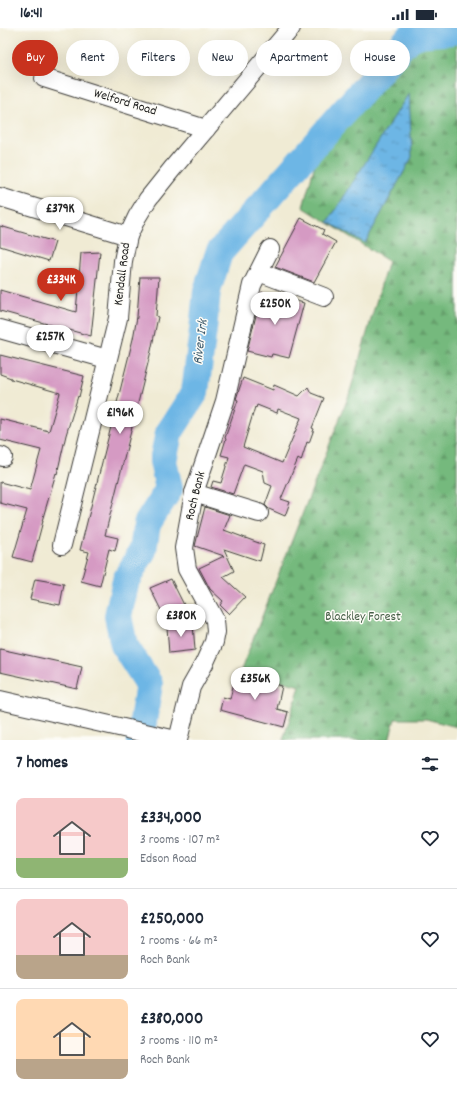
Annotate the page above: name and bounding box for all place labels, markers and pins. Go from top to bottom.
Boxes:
pin: £379K [32,197,88,231]
pin: £334K [33,268,89,302]
pin: £250K [247,292,303,326]
pin: £257K [22,325,78,359]
pin: £196K [92,401,148,435]
pin: £380K [153,604,209,638]
pin: £356K [227,667,283,701]

